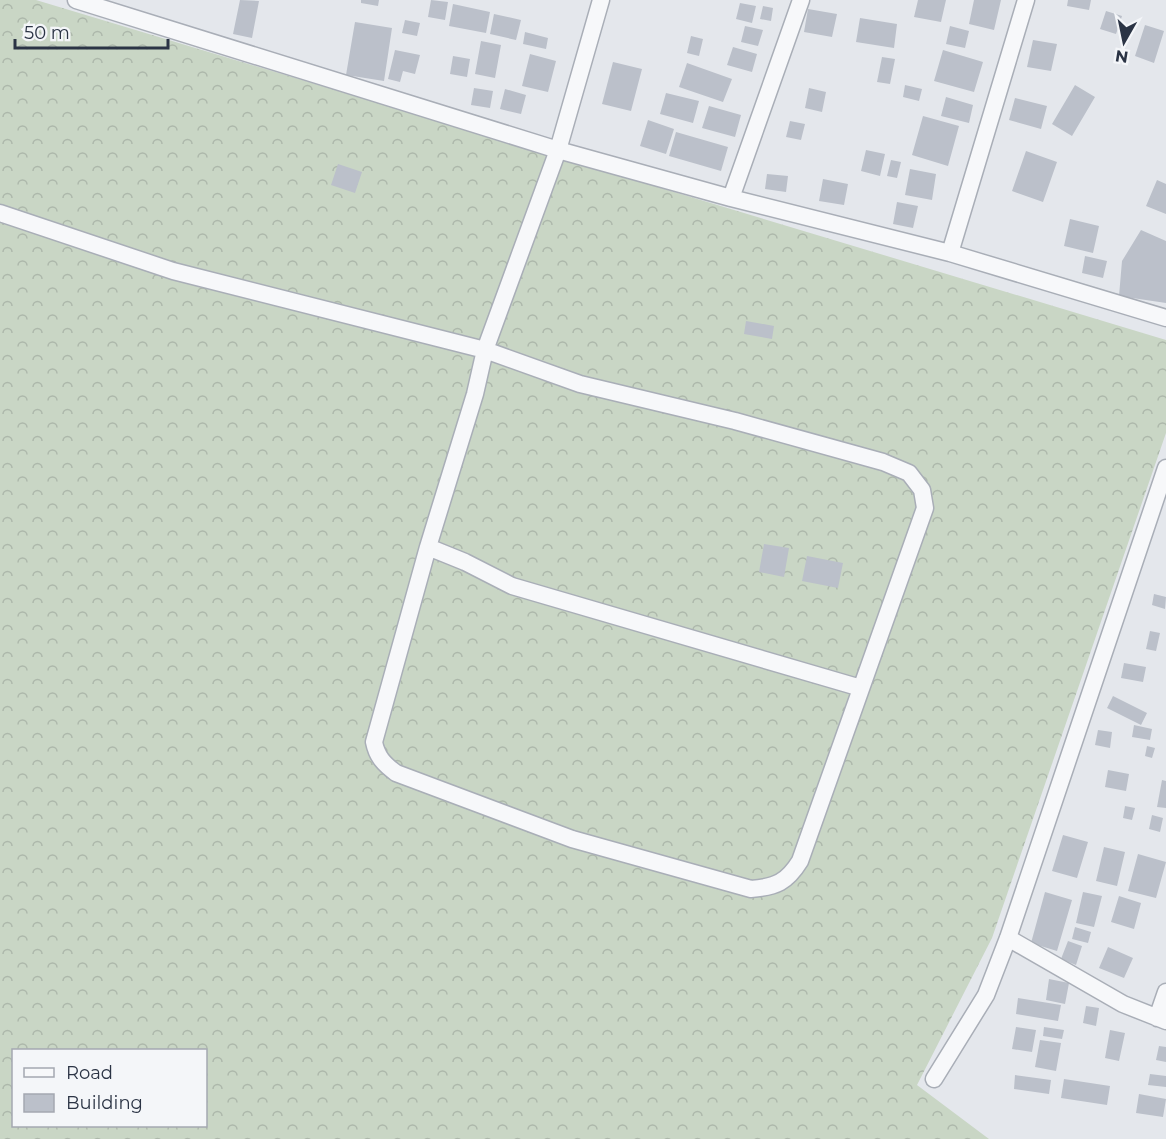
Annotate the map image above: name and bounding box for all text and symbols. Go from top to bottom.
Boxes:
scale bar [15,12,168,50]
north arrow [1094,12,1154,72]
text: 50 m [24,22,70,44]
text: N [1114,46,1130,67]
legend [12,1049,207,1127]
text: Road [66,1062,113,1084]
text: Building [66,1092,143,1114]

